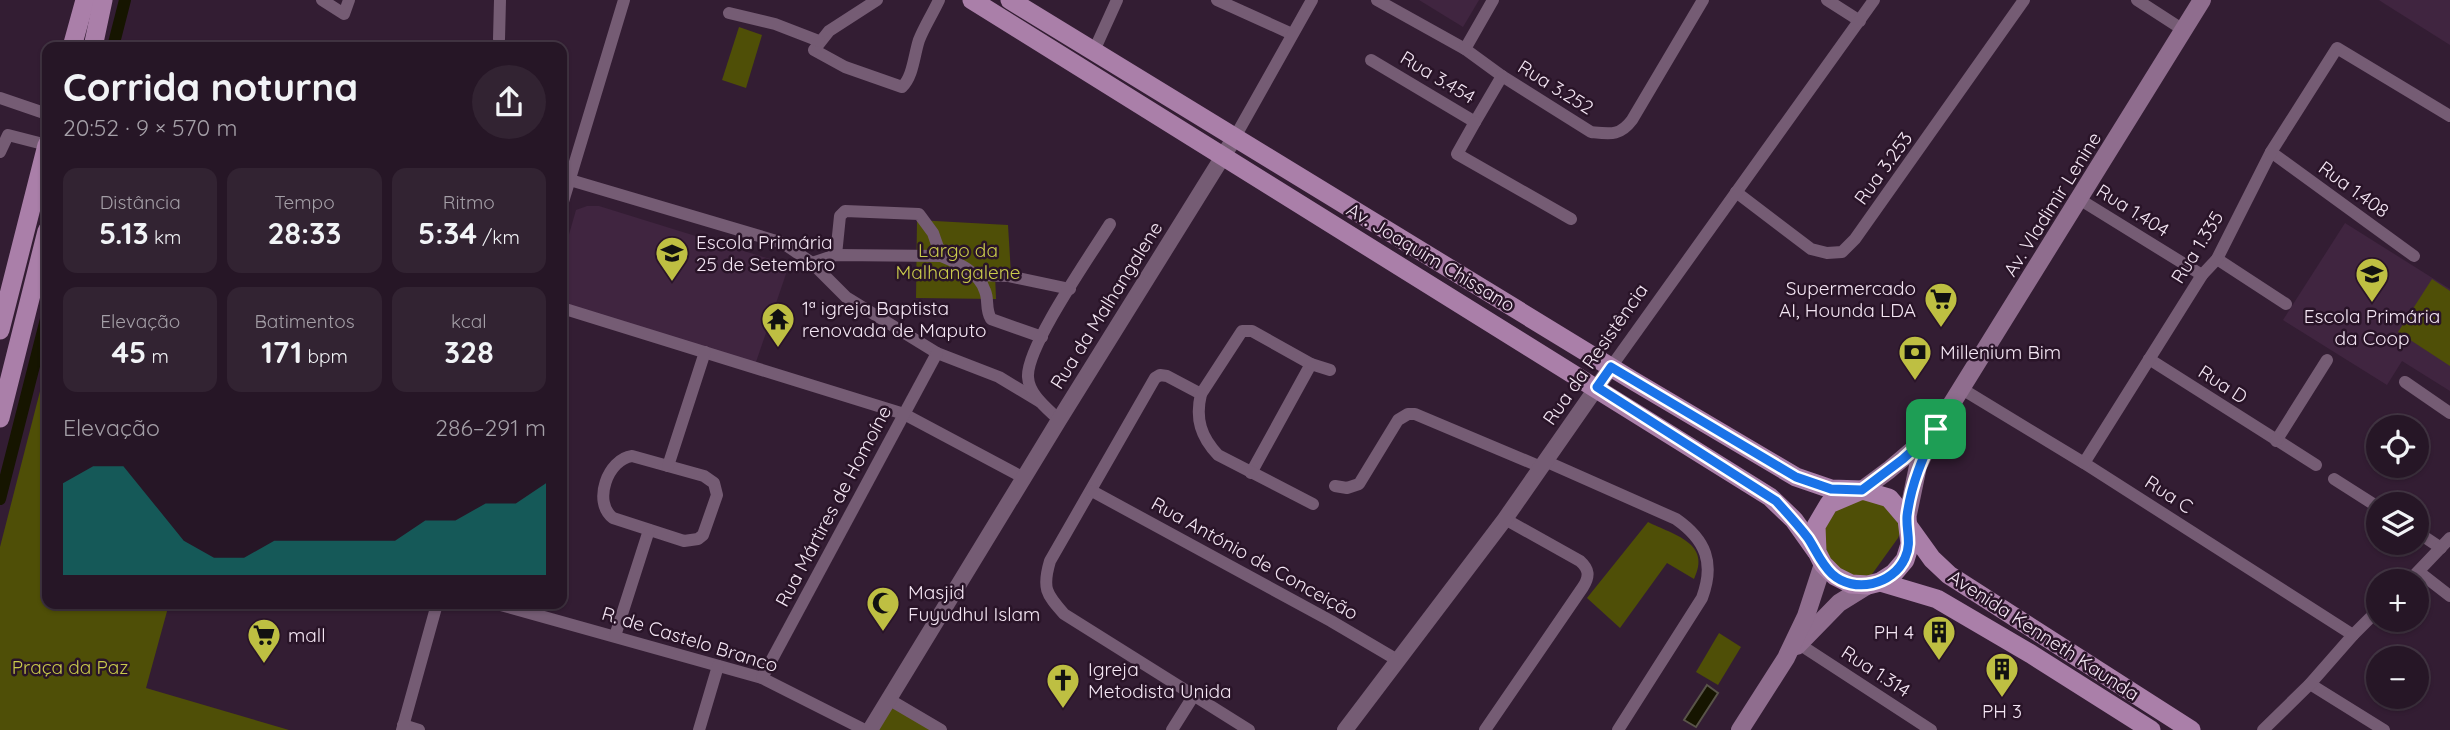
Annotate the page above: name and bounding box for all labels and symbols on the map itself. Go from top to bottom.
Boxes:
street label: Rua 3.454 [1396,45,1480,109]
street label: Rua 3.252 [1514,54,1598,120]
street label: Rua 3.253 [1849,127,1917,209]
street label: Av. Vladimir Lenine [1998,127,2106,281]
street label: Rua 1.408 [2314,155,2394,223]
street label: Rua 1.404 [2092,178,2174,242]
street label: Av. Joaquim Chissano [1342,197,1520,317]
street label: Rua 1.335 [2165,206,2229,288]
street label: Rua da Malhangalene [1045,217,1167,393]
place label: Escola Primária 25 de Setembro [696,230,835,276]
school or university icon: Escola Primária 25 de Setembro [653,234,691,283]
park label: Largo da Malhangalene [896,238,1020,284]
school or university icon: Escola Primária da Coop [2353,255,2391,304]
place label: Supermercado AI, Hounda LDA [1779,276,1916,322]
street label: Rua da Resistência [1537,279,1653,429]
supermarket icon: Supermercado AI, Hounda LDA [1922,280,1960,329]
place label: 1ª igreja Baptista renovada de Maputo [802,296,987,342]
temple icon: 1ª igreja Baptista renovada de Maputo [759,300,797,349]
place label: Escola Primária da Coop [2304,304,2440,350]
bank icon: Millenium Bim [1896,333,1934,382]
place label: Millenium Bim [1940,340,2061,364]
street label: Rua D [2194,359,2252,409]
pin [1906,399,1966,459]
street label: Rua Mártires de Homoíne [770,401,896,611]
street label: Rua C [2140,470,2198,518]
street label: Rua António de Conceição [1147,491,1363,625]
street label: Avenida Kenneth Kaunda [1944,564,2144,706]
place label: Masjid Fuyudhul Islam [908,580,1040,626]
mosque icon: Masjid Fuyudhul Islam [864,584,902,633]
street label: R. de Castelo Branco [599,601,781,677]
building icon: PH 4 [1920,613,1958,662]
supermarket icon: mall [245,616,283,665]
place label: PH 4 [1874,620,1914,644]
place label: mall [288,623,326,647]
street label: Rua 1.314 [1837,640,1915,702]
building icon: PH 3 [1983,650,2021,699]
park label: Praça da Paz [12,655,128,679]
place label: Igreja Metodista Unida [1088,657,1232,703]
church icon: Igreja Metodista Unida [1044,661,1082,710]
place label: PH 3 [1982,699,2022,723]

